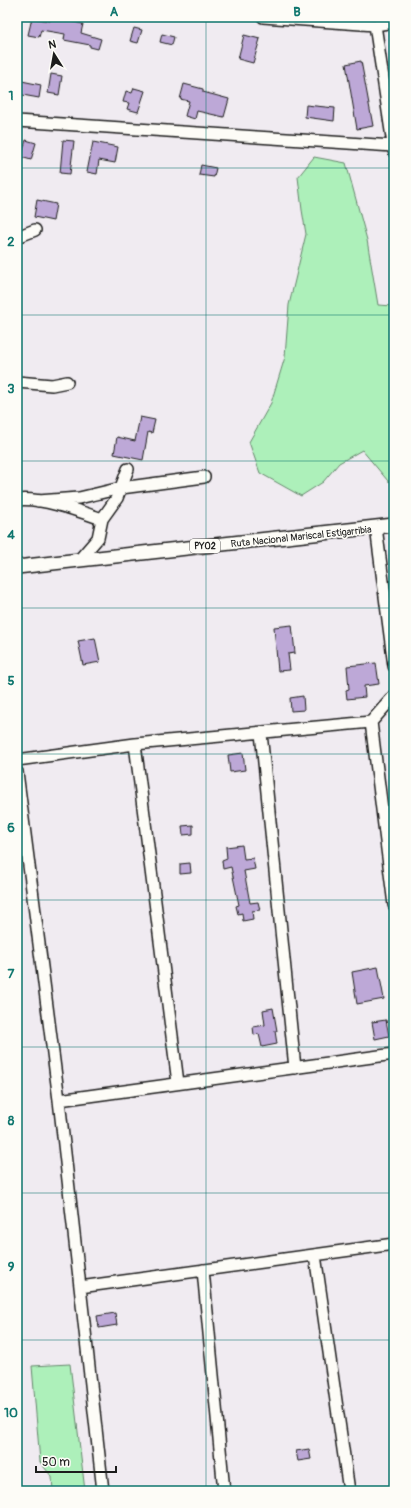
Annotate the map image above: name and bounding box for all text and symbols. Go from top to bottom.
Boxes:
text: A [110,4,119,20]
text: B [293,4,301,20]
north arrow [34,34,74,74]
text: N [47,37,58,52]
text: 1 [8,88,14,104]
text: 2 [7,234,15,250]
text: 3 [7,381,15,397]
street label: Ruta Nacional Mariscal Estigarribia [230,524,372,550]
text: 4 [7,527,15,543]
road number: PY02 [190,539,220,553]
text: 5 [7,673,15,689]
text: 6 [7,820,15,836]
text: 7 [8,966,15,982]
text: 8 [8,1113,15,1129]
text: 9 [8,1259,15,1275]
text: 10 [4,1405,18,1421]
scale bar [36,1448,116,1474]
text: 50 m [42,1455,70,1470]

